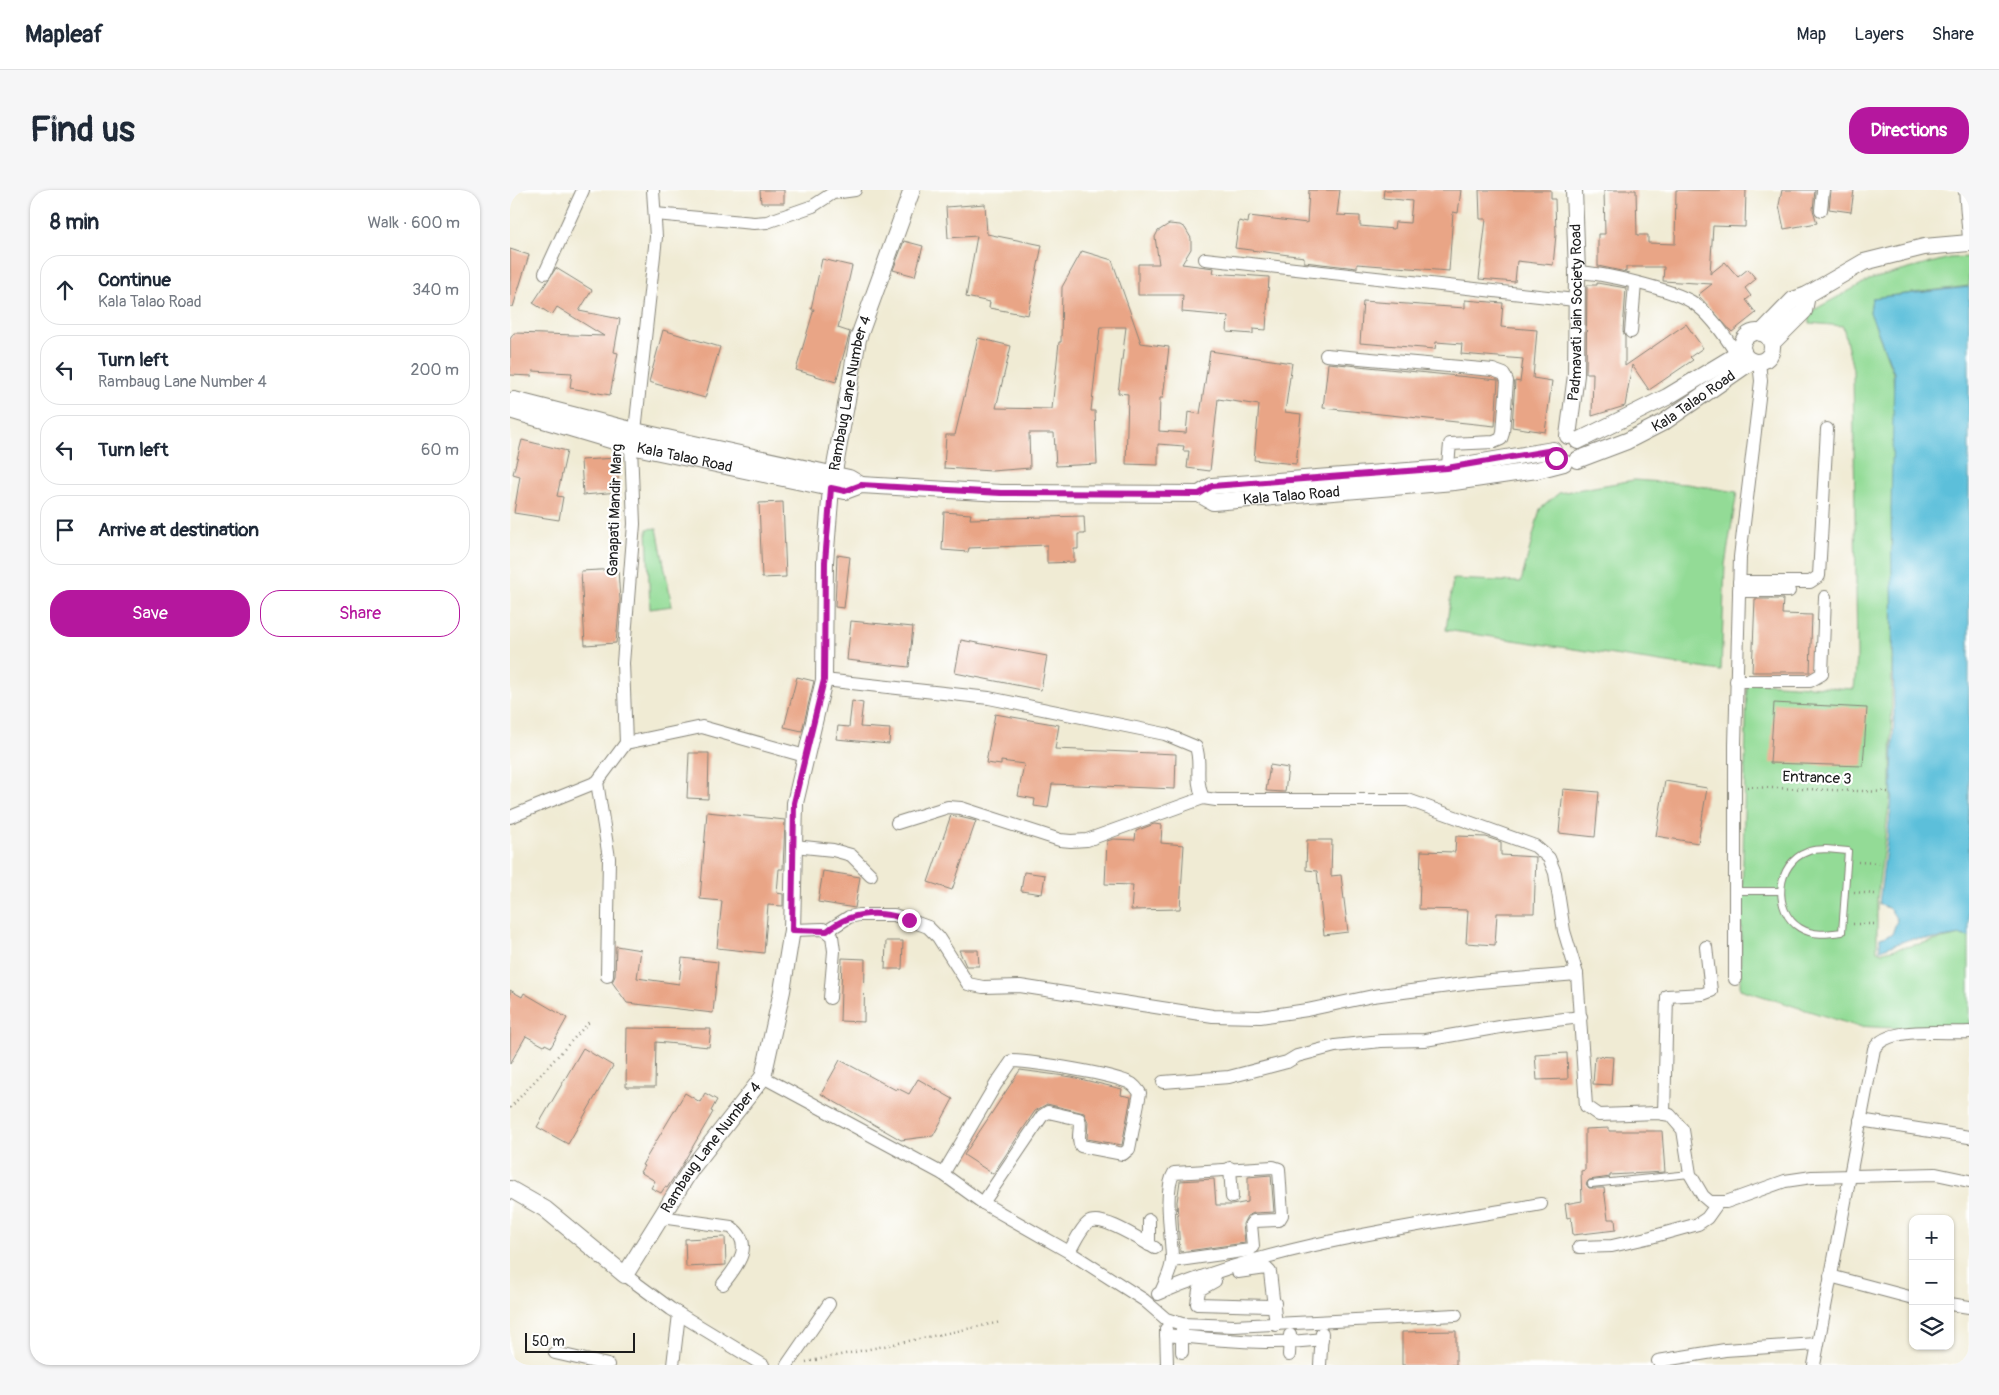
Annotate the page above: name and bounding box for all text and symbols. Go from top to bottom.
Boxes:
text: Mapleaf [25,20,103,49]
text: Map [1797,23,1826,46]
text: Layers [1854,23,1904,46]
text: Share [1932,23,1974,46]
button: Directions [1849,107,1969,154]
text: Find us [30,108,135,152]
text: 8 min [50,209,99,236]
text: Walk · 600 m [367,213,460,233]
street label: Padmavati Jain Society Road [1563,224,1587,402]
text: Continue [98,268,171,292]
icon: ahead [51,276,79,304]
text: 340 m [412,280,459,300]
text: Kala Talao Road [98,292,202,312]
street label: Rambaug Lane Number 4 [825,312,875,472]
text: Turn left [98,348,168,372]
icon: left [51,356,79,384]
text: 200 m [411,360,459,380]
street label: Kala Talao Road [1648,366,1739,436]
text: Rambaug Lane Number 4 [98,372,267,392]
icon: left [51,436,79,464]
text: Turn left [98,438,168,462]
street label: Kala Talao Road [635,438,734,477]
text: 60 m [421,440,459,460]
street label: Ganapati Mandir Marg [603,443,627,577]
route start [1545,447,1568,470]
street label: Kala Talao Road [1242,482,1341,509]
icon: arrive [51,516,79,544]
text: Arrive at destination [98,518,259,542]
button: Save [50,590,250,637]
button: Share [260,590,460,637]
street label: Entrance 3 [1782,767,1852,789]
route end [898,909,921,932]
street label: Rambaug Lane Number 4 [656,1078,765,1216]
map controls [1909,1215,1954,1350]
button: + [1909,1215,1954,1260]
button: − [1909,1260,1954,1305]
button: layers [1909,1305,1954,1350]
scale bar [525,1330,635,1353]
text: 50 m [532,1333,565,1350]

